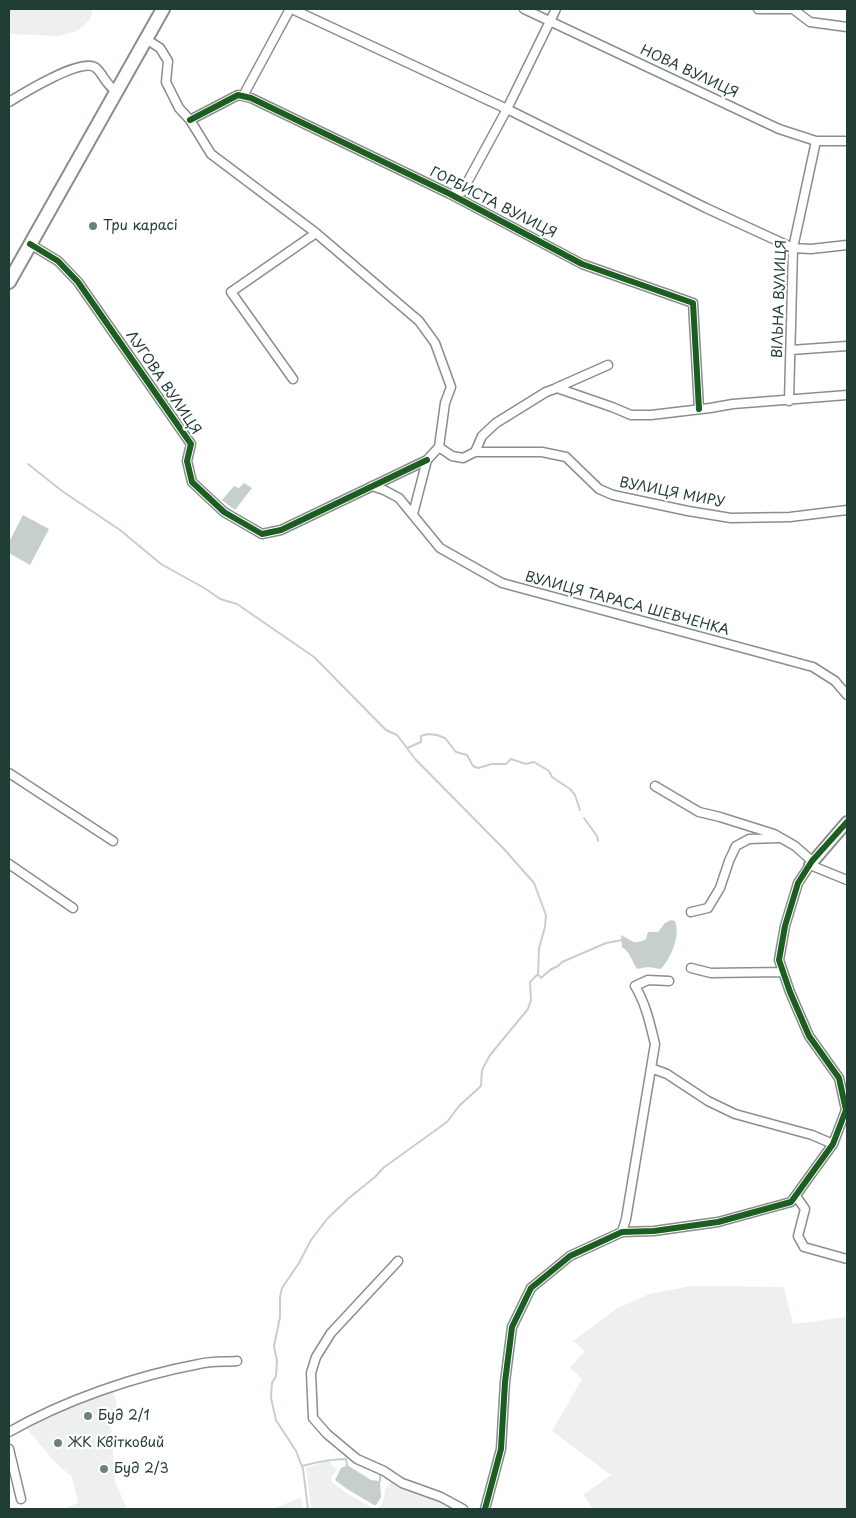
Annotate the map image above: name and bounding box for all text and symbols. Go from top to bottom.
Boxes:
street label: НОВА ВУЛИЦЯ [637,42,741,102]
street label: ГОРБИСТА ВУЛИЦЯ [427,164,559,242]
place label: Три карасі [103,218,178,234]
marker: Три карасі [87,220,99,232]
street label: ВІЛЬНА ВУЛИЦЯ [770,239,790,359]
street label: ЛУГОВА ВУЛИЦЯ [122,328,204,438]
street label: ВУЛИЦЯ МИРУ [618,475,726,511]
street label: ВУЛИЦЯ ТАРАСА ШЕВЧЕНКА [523,569,731,639]
place label: Буд 2/1 [98,1408,150,1424]
marker: Буд 2/1 [82,1410,94,1422]
place label: ЖК Квітковий [68,1435,164,1451]
marker: ЖК Квітковий [52,1437,64,1449]
place label: Буд 2/3 [114,1461,169,1477]
marker: Буд 2/3 [98,1463,110,1475]

